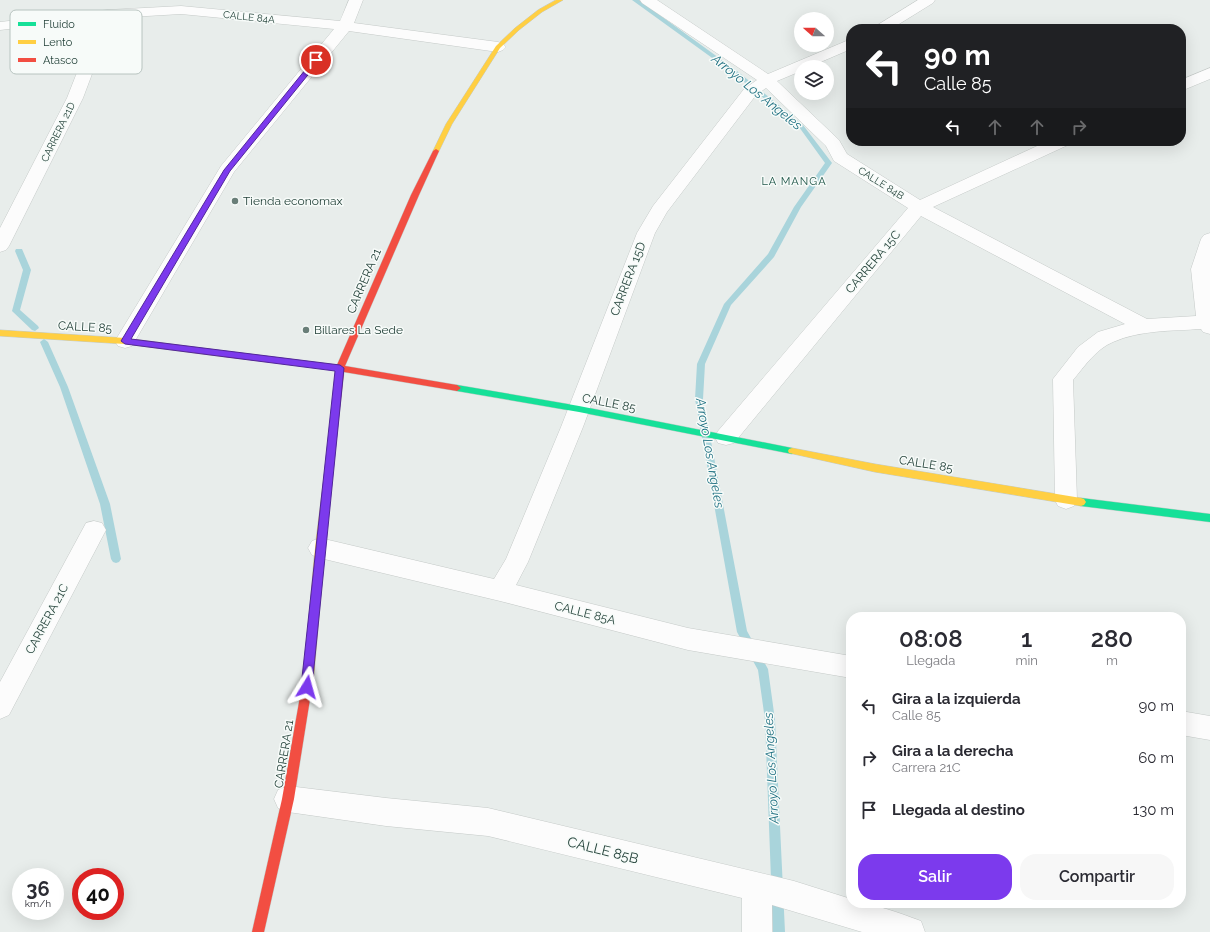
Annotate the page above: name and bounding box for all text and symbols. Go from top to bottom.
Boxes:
street label: CALLE 84A [223,9,276,25]
legend [10,10,142,74]
north arrow [794,12,834,52]
map controls [794,12,834,100]
text: Fluido [43,18,75,31]
text: Lento [43,36,73,49]
text: 90 m [924,39,990,72]
icon: left [858,40,910,92]
pin [299,43,333,77]
icon: arrive [305,49,327,71]
water label: Arroyo Los Angeles [708,50,805,133]
text: Atasco [43,54,78,67]
button: layers [794,60,834,100]
text: Calle 85 [924,73,992,94]
street label: CARRERA 21D [39,100,77,164]
icon: left [942,116,964,138]
icon: ahead [984,116,1006,138]
icon: ahead [1026,116,1048,138]
icon: right [1068,116,1090,138]
street label: CALLE 84B [856,165,906,202]
district label: LA MANGA [761,175,827,188]
place label: Tienda economax [243,194,343,208]
marker: Tienda economax [230,196,240,206]
street label: CARRERA 15C [843,228,903,296]
street label: CARRERA 15D [607,240,649,318]
street label: CARRERA 21 [344,246,384,316]
street label: CALLE 85 [58,319,113,335]
place label: Billares La Sede [314,323,403,337]
marker: Billares La Sede [301,325,311,335]
street label: CALLE 85 [581,391,637,415]
water label: Arroyo Los Angeles [693,396,727,509]
street label: CALLE 85 [898,453,954,475]
street label: CARRERA 21C [23,582,71,656]
street label: CALLE 85A [553,599,617,627]
text: 08:08 [899,624,963,653]
text: 1 [1021,624,1032,653]
text: 280 [1091,624,1133,653]
text: Llegada [906,653,955,668]
text: min [1015,653,1038,668]
text: m [1106,653,1118,668]
position arrow [286,666,328,708]
text: Gira a la izquierda [892,690,1021,708]
icon: left [858,695,880,717]
text: 90 m [1138,697,1174,715]
text: Calle 85 [892,708,941,723]
water label: Arroyo Los Angeles [761,712,781,825]
street label: CARRERA 21 [272,719,296,789]
text: Gira a la derecha [892,742,1013,760]
icon: right [858,747,880,769]
text: 60 m [1138,749,1174,767]
text: Carrera 21C [892,760,961,775]
icon: arrive [858,799,880,821]
text: Llegada al destino [892,801,1025,819]
text: 130 m [1133,801,1174,819]
street label: CALLE 85B [566,833,640,867]
button: Salir [858,854,1012,900]
button: Compartir [1020,854,1174,900]
speed limit sign: 40 [72,868,124,920]
text: 36 [26,877,50,901]
text: km/h [25,898,51,909]

